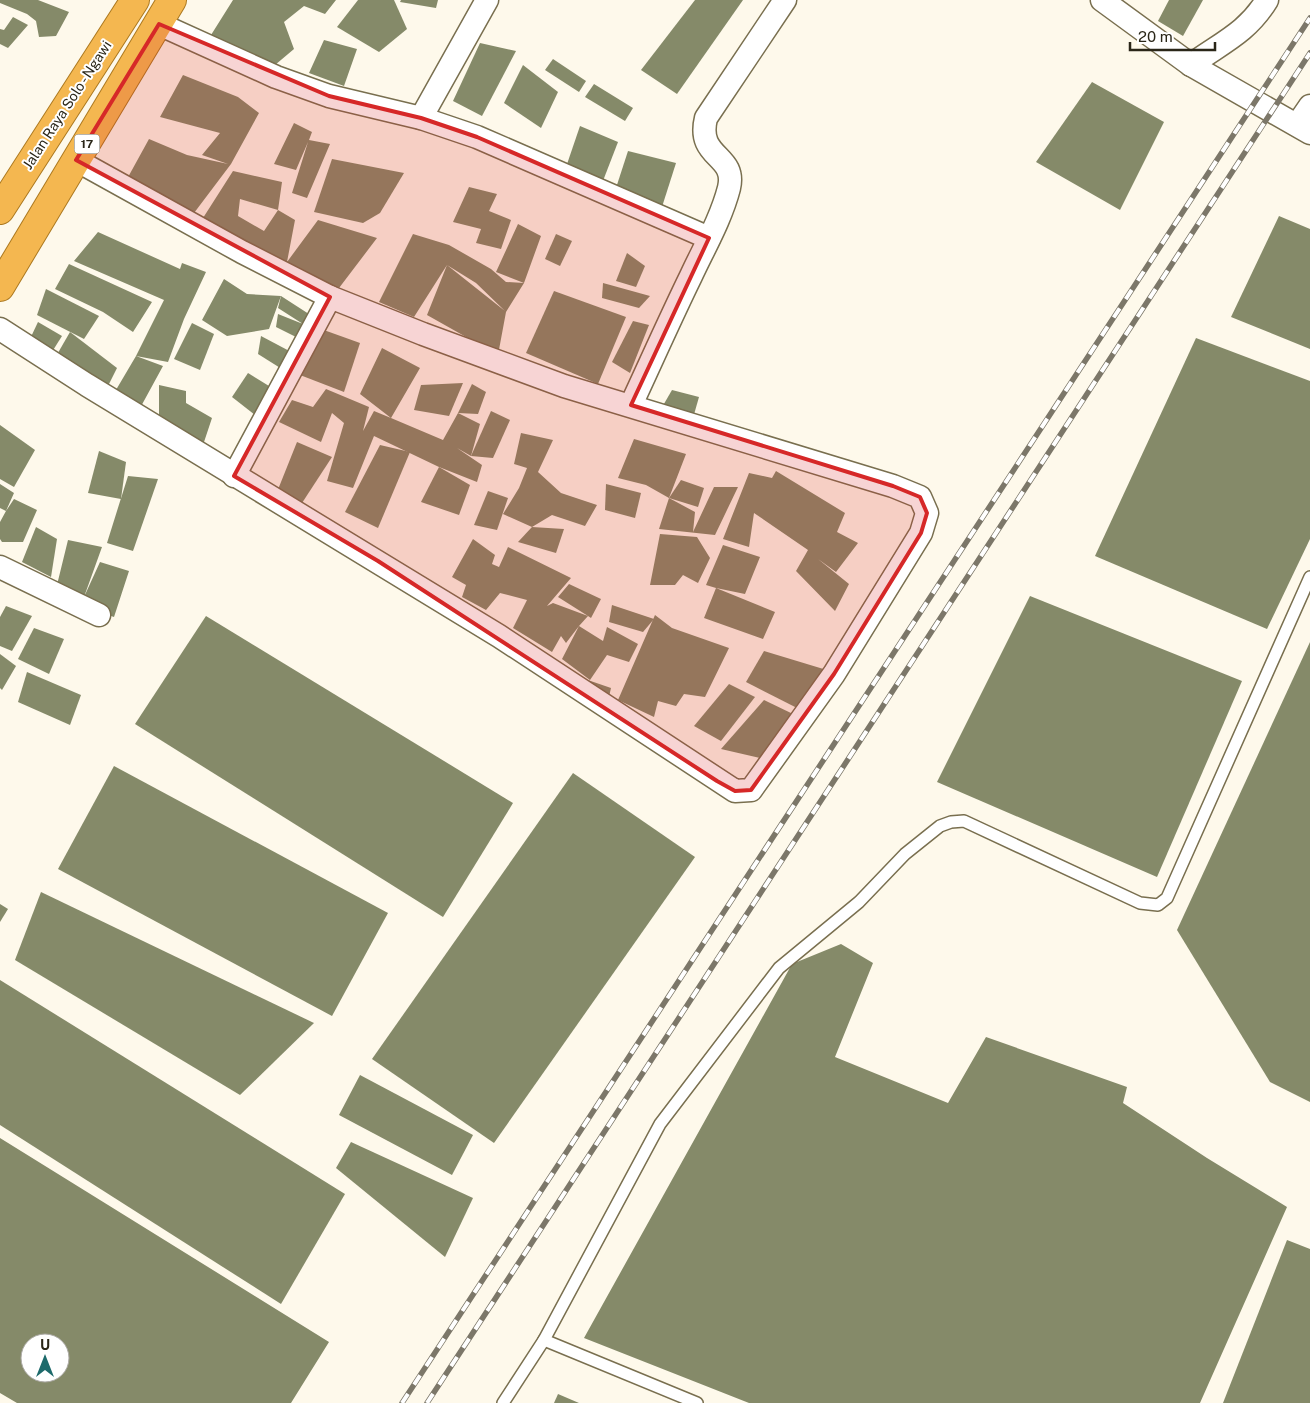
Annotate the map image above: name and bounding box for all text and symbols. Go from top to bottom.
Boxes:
scale bar [1130,20,1215,52]
text: 20 m [1138,28,1173,45]
street label: Jalan Raya Solo - Ngawi [19,38,115,172]
road number: 17 [74,134,100,154]
north arrow [20,1333,70,1383]
text: U [40,1337,50,1353]

